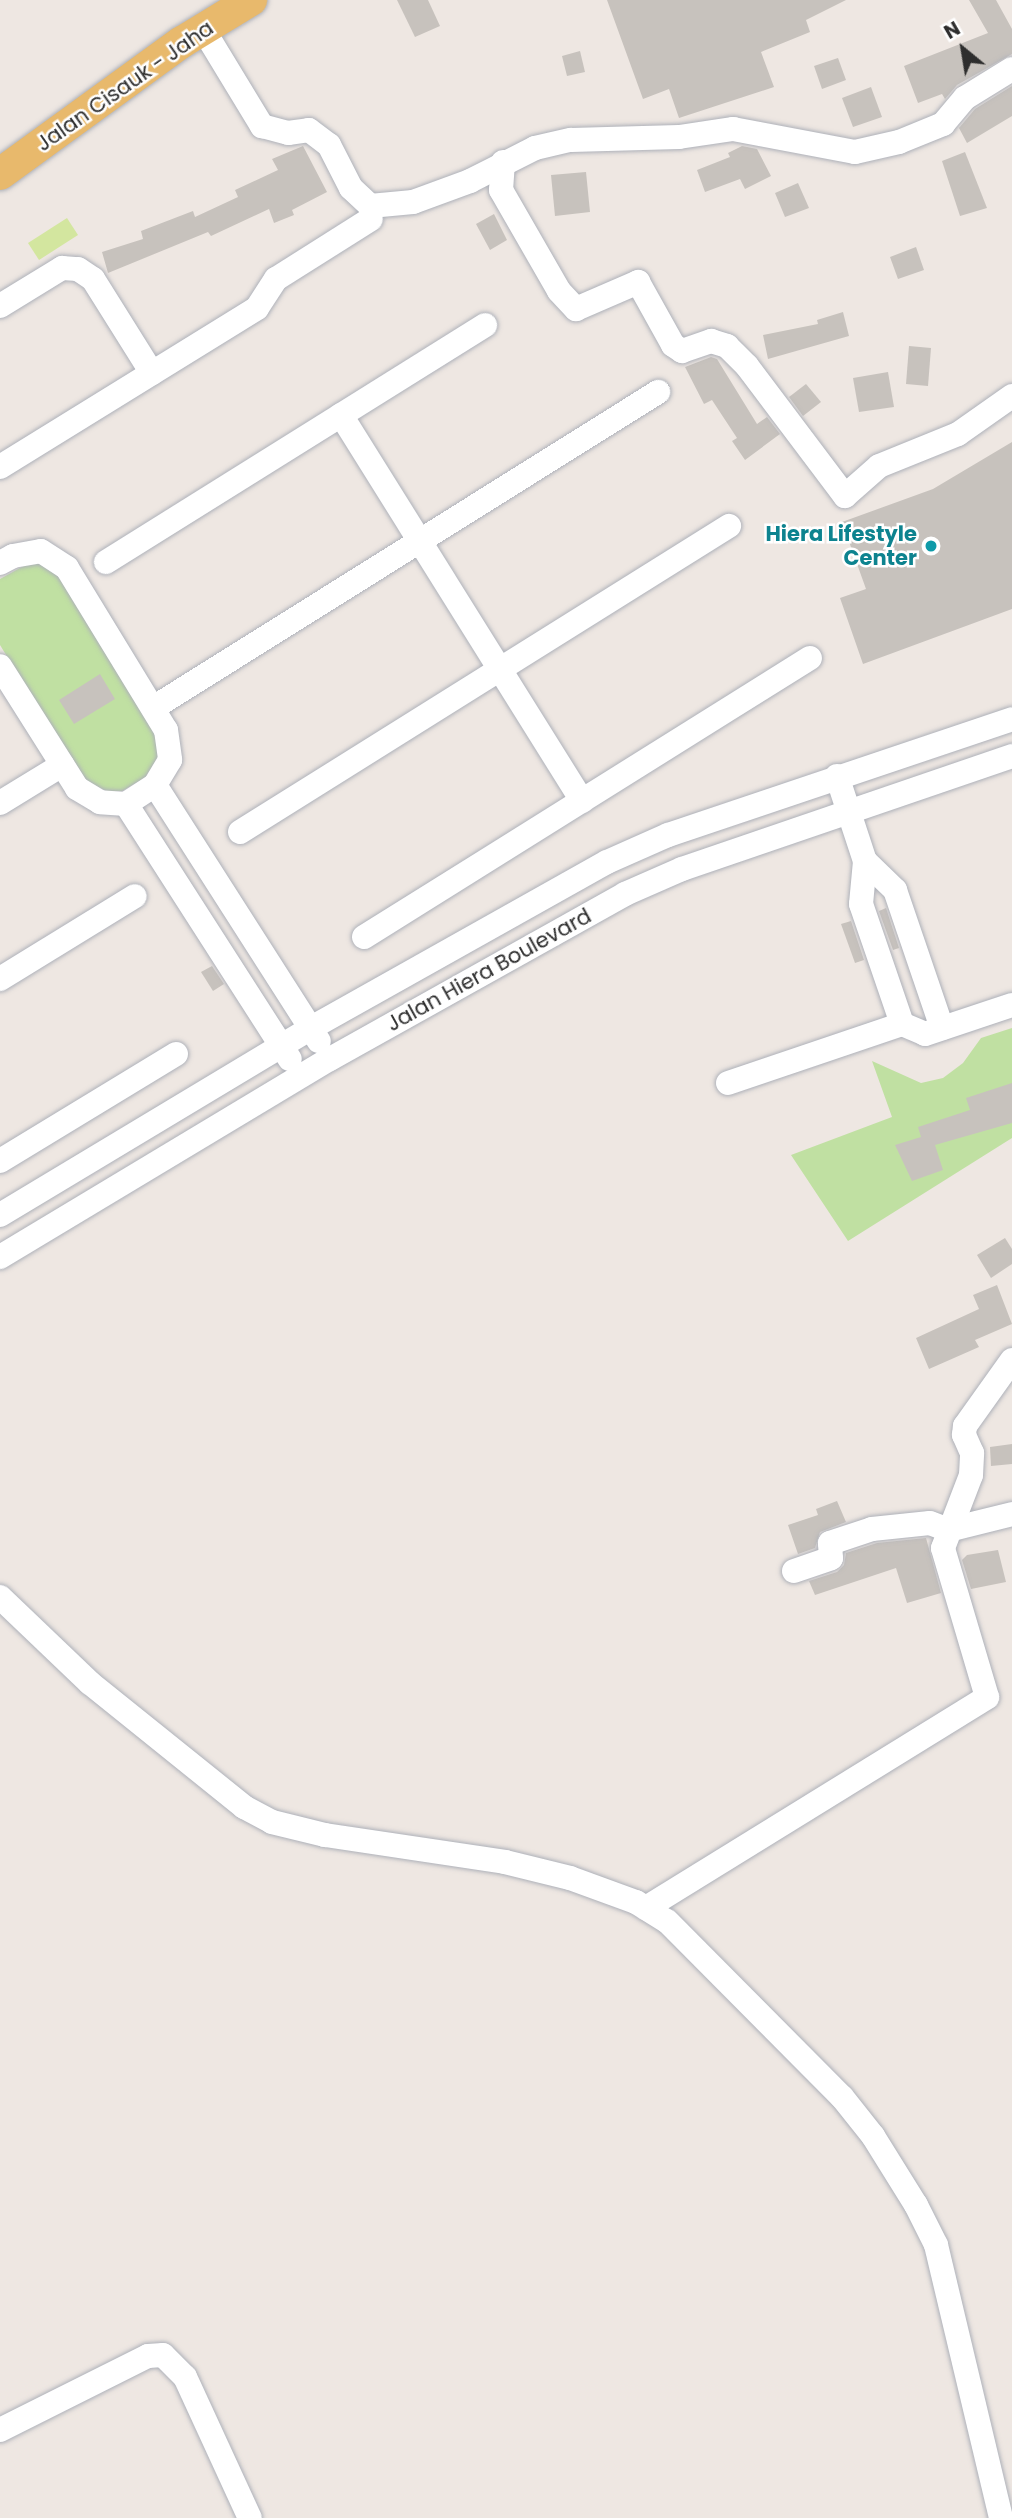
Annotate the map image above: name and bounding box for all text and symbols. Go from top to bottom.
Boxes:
north arrow [928,14,998,84]
street label: Jalan Cisauk - Jaha [32,15,218,157]
text: N [939,15,965,46]
place label: Hiera Lifestyle Center [765,521,917,571]
marker: Hiera Lifestyle Center [923,538,939,554]
street label: Jalan Hiera Boulevard [382,903,596,1037]

